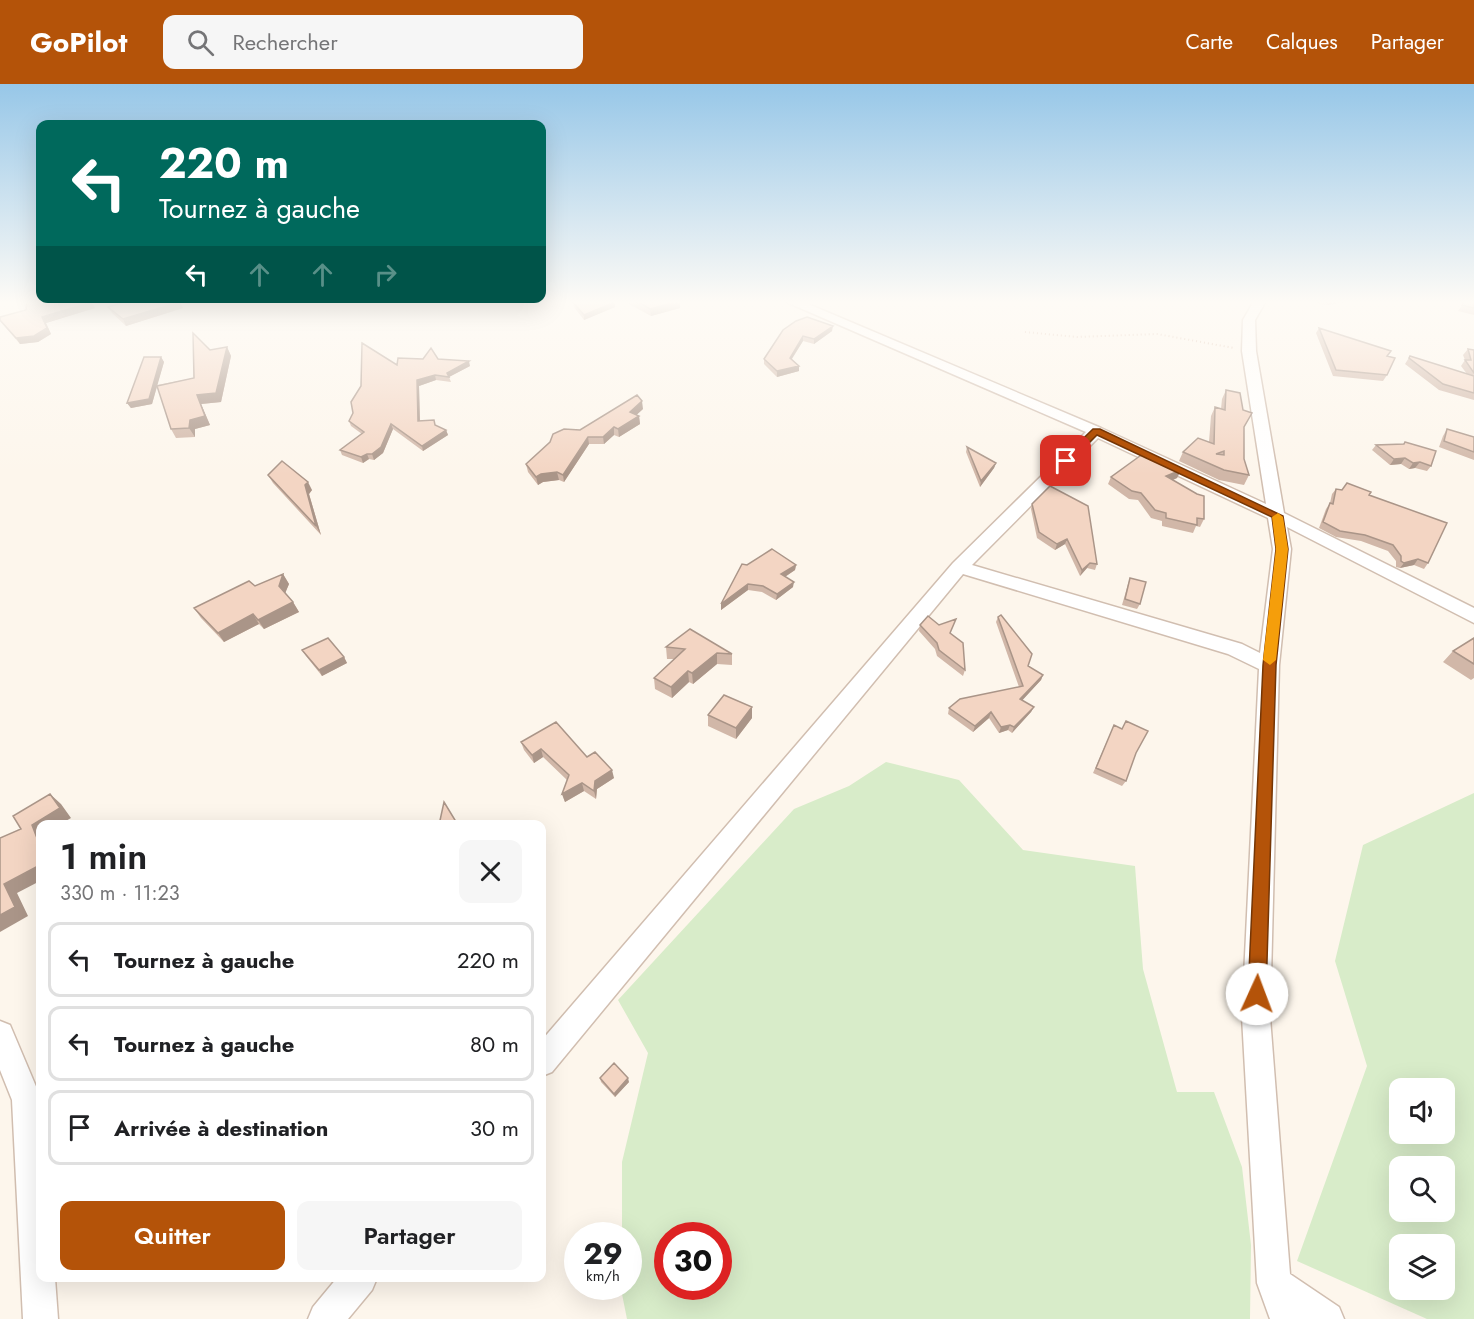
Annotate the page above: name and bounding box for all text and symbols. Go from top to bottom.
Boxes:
search box [163,15,583,69]
text: GoPilot [30,22,127,63]
icon: search [184,26,217,59]
text: Rechercher [232,26,338,58]
text: Carte [1186,27,1233,57]
text: Calques [1266,27,1338,57]
text: Partager [1371,27,1444,57]
text: 220 m [159,133,289,194]
icon: left [60,144,138,222]
text: Tournez à gauche [159,189,360,228]
icon: left [180,258,213,291]
icon: ahead [243,258,276,291]
icon: ahead [306,258,339,291]
icon: right [369,258,402,291]
pin [1040,435,1091,486]
icon: arrive [1049,444,1082,477]
text: 1 min [60,830,147,882]
button: close [459,840,522,903]
text: 330 m · 11:23 [60,879,180,908]
icon: left [63,943,96,976]
text: Tournez à gauche [114,944,294,976]
text: 220 m [457,944,519,976]
position arrow [1225,962,1289,1026]
icon: left [63,1027,96,1060]
text: Tournez à gauche [114,1028,294,1060]
text: 80 m [470,1028,519,1060]
map controls [1389,1078,1455,1300]
button: sound [1389,1078,1455,1144]
icon: arrive [63,1111,96,1144]
text: Arrivée à destination [114,1112,328,1144]
text: 30 m [470,1112,519,1144]
button: search [1389,1156,1455,1222]
button: Quitter [60,1201,285,1270]
button: Partager [297,1201,522,1270]
speed limit sign: 30 [654,1222,732,1300]
text: 29 [583,1232,623,1275]
button: layers [1389,1234,1455,1300]
text: km/h [586,1265,620,1287]

